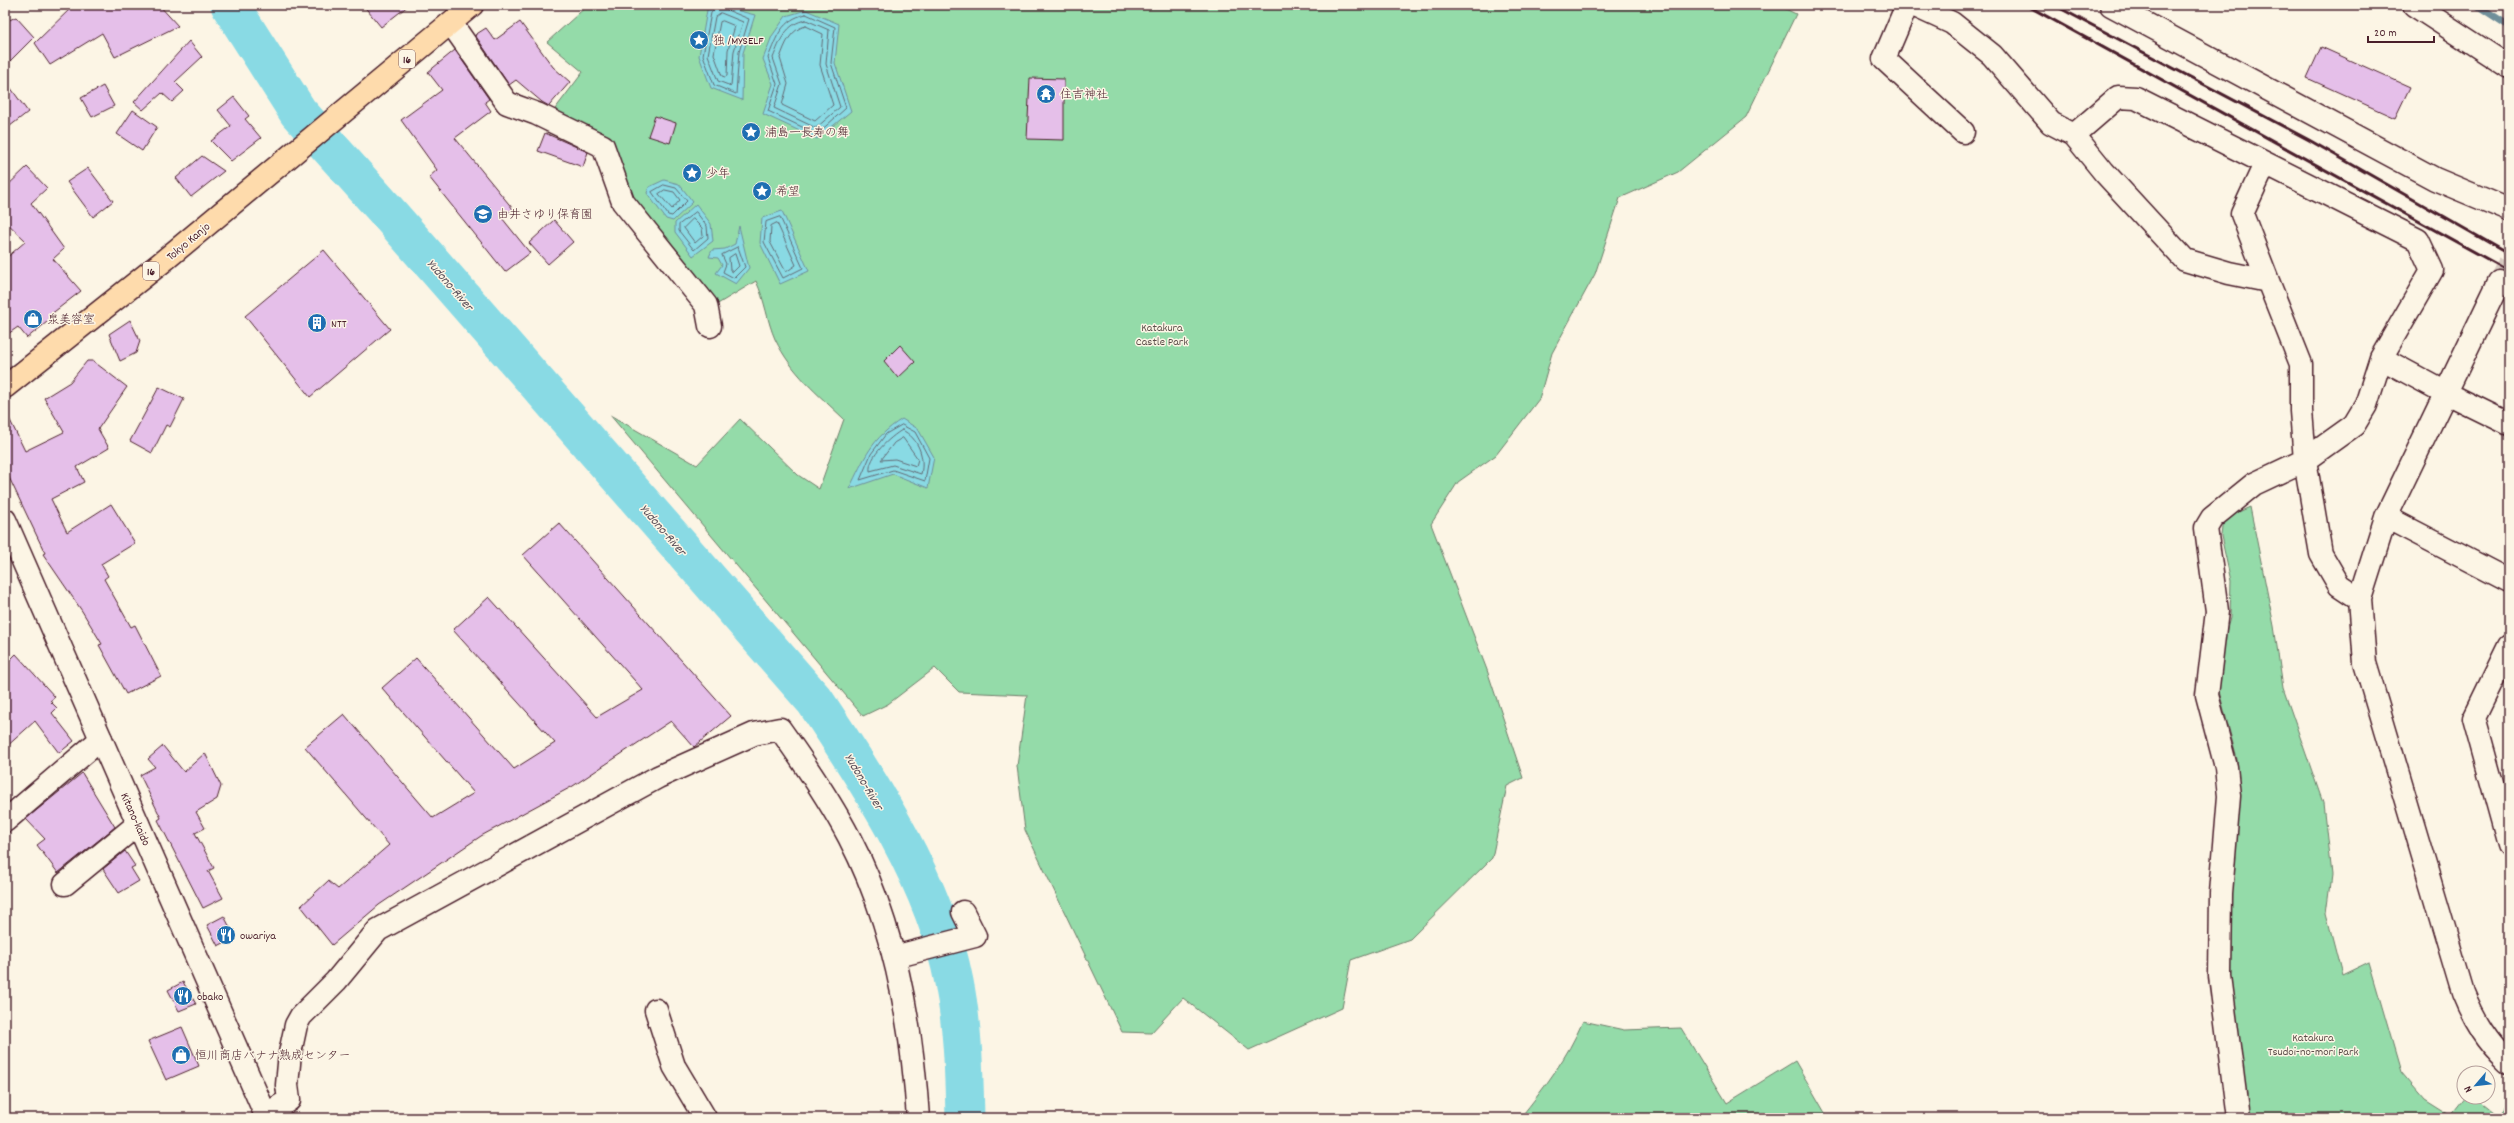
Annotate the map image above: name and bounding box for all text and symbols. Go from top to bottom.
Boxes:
scale bar [2368,18,2434,44]
text: 20 m [2374,25,2397,42]
place icon: 独 /MYSELF [688,29,710,51]
place label: 独 /MYSELF [713,33,764,50]
road number: 16 [399,50,415,68]
temple icon: 住吉神社 [1035,83,1057,105]
place label: 住吉神社 [1060,87,1108,104]
place icon: 浦島一長寿の舞 [740,121,762,143]
place label: 浦島一長寿の舞 [765,125,849,142]
place icon: 少年 [681,162,703,184]
place label: 少年 [706,166,730,183]
place icon: 希望 [751,180,773,202]
place label: 希望 [776,184,800,201]
school or university icon: 由井さゆり保育園 [472,203,494,225]
place label: 由井さゆり保育園 [497,207,593,224]
street label: Tokyo Kanjo [164,219,214,265]
water label: Yudono-River [421,256,478,317]
road number: 16 [143,262,159,280]
shop icon: 泉美容室 [22,308,44,330]
place label: 泉美容室 [47,312,95,329]
building icon: NTT [306,312,328,334]
place label: NTT [331,316,347,333]
park label: Katakura Castle Park [1136,320,1188,351]
water label: Yudono-River [634,501,691,562]
water label: Yudono-River [838,750,888,816]
street label: Kitano-kaido [115,790,154,849]
restaurant icon: owariya [215,924,237,946]
place label: owariya [240,928,276,945]
restaurant icon: obako [172,985,194,1007]
place label: obako [197,989,223,1006]
park label: Katakura Tsudoi-no-mori Park [2268,1030,2358,1061]
shop icon: 恒川商店バナナ熟成センター [170,1044,192,1066]
place label: 恒川商店バナナ熟成センター [195,1048,351,1065]
north arrow [2456,1065,2496,1105]
text: N [2460,1082,2477,1095]

